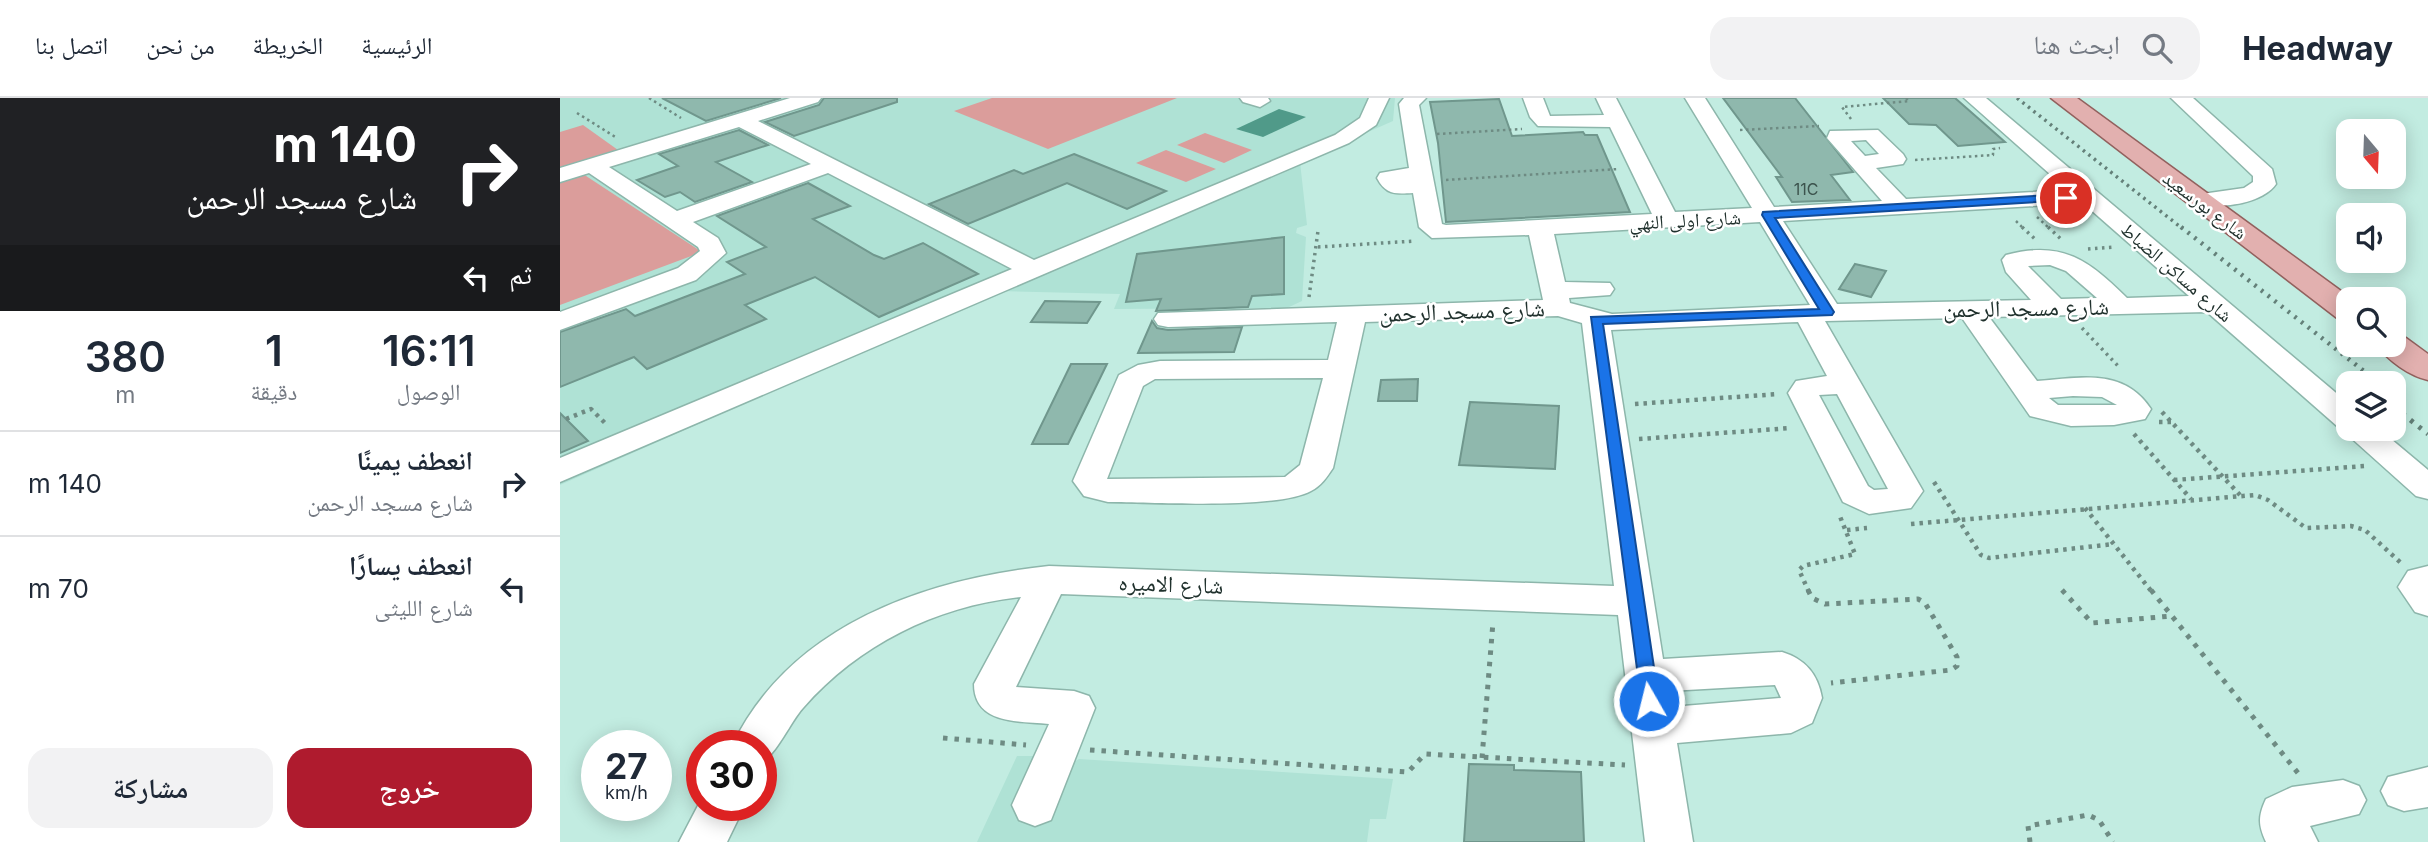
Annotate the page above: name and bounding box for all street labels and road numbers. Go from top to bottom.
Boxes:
street label: شارع بورسعيد [2158,166,2251,244]
street label: شارع اولى النهي [1629,206,1742,239]
street label: شارع مساكن الضباط [2116,218,2237,327]
street label: شارع مسجد الرحمن [1943,293,2109,324]
street label: شارع مسجد الرحمن [1379,294,1545,329]
street label: شارع الاميره [1118,568,1224,601]

